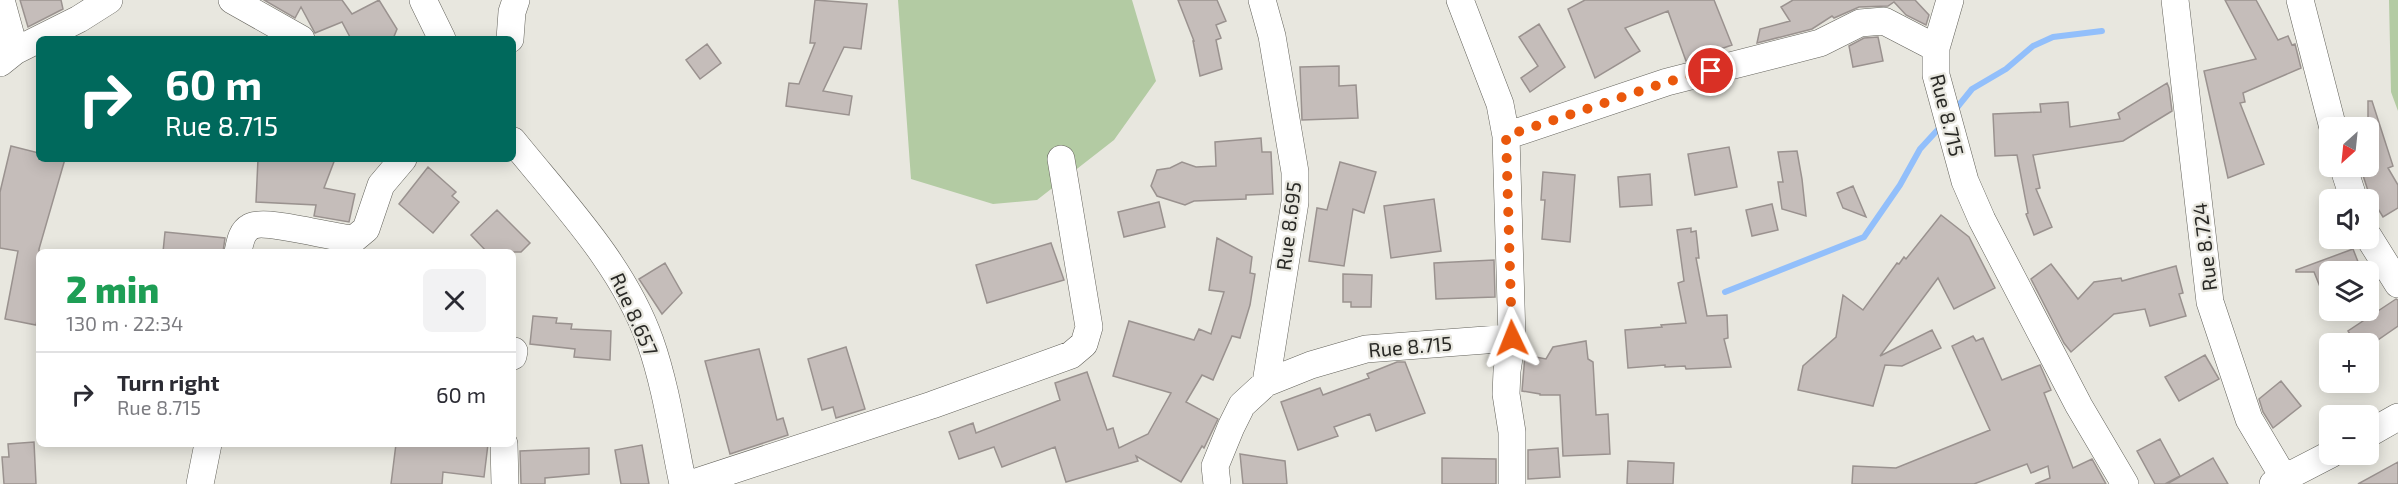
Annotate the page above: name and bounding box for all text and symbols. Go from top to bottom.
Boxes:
pin [1685,45,1736,96]
icon: arrive [1694,54,1727,87]
text: 60 m [165,58,262,108]
icon: right [66,60,144,138]
street label: Rue 8.715 [1926,71,1970,159]
text: Rue 8.715 [165,109,278,141]
north arrow [2319,117,2379,177]
map controls [2319,117,2379,465]
street label: Rue 8.695 [1271,180,1305,272]
button: sound [2319,189,2379,249]
street label: Rue 8.724 [2187,201,2221,293]
button: layers [2319,261,2379,321]
text: 2 min [66,267,159,310]
button: close [423,269,486,332]
street label: Rue 8.657 [606,269,664,359]
position arrow [1480,306,1544,370]
text: 130 m · 22:34 [66,311,183,335]
street label: Rue 8.715 [1367,330,1453,362]
button: + [2319,333,2379,393]
text: Turn right [117,369,219,395]
icon: right [66,378,99,411]
text: 60 m [436,381,486,407]
text: Rue 8.715 [117,395,201,419]
button: − [2319,405,2379,465]

